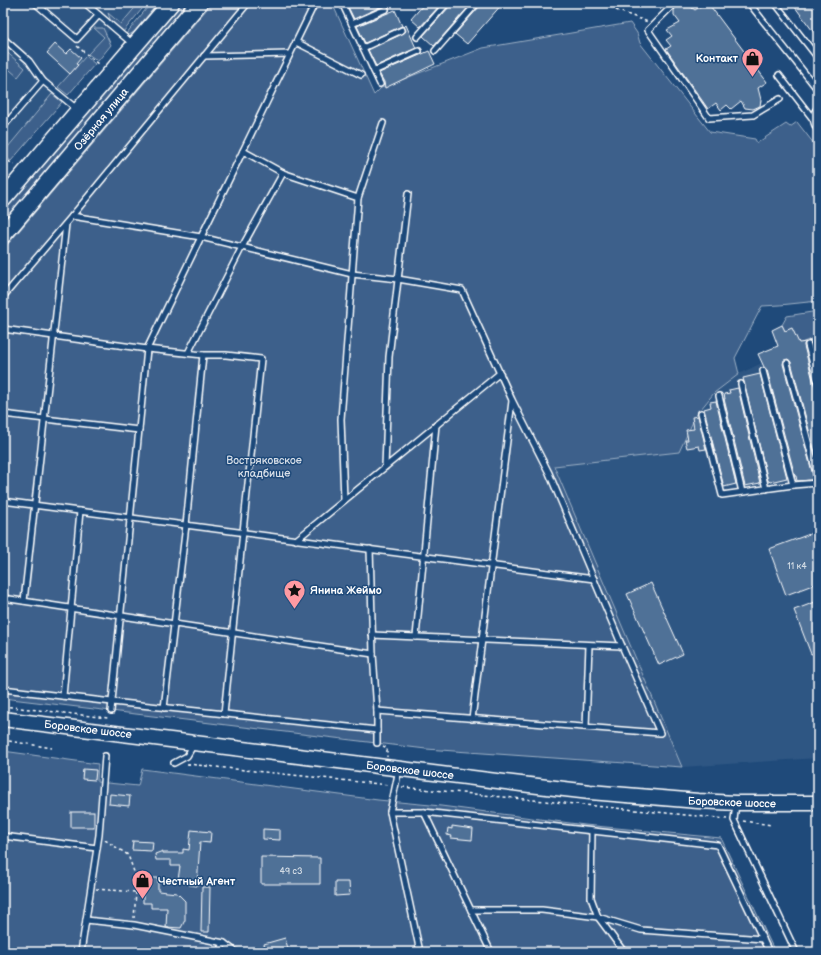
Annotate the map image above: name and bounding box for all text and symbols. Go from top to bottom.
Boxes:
shop icon: Контакт [740,45,766,78]
place label: Контакт [696,52,739,65]
street label: Озёрная улица [71,85,132,153]
park label: Востряковское кладбище [226,454,302,480]
house number: 11 к4 [787,561,807,572]
place icon: Янина Жеймо [281,577,307,610]
place label: Янина Жеймо [310,584,382,597]
street label: Боровское шоссе [43,718,132,741]
street label: Боровское шоссе [365,759,454,782]
street label: Боровское шоссе [688,794,776,811]
house number: 49 с3 [279,866,303,877]
shop icon: Честный Агент [129,868,155,901]
place label: Честный Агент [158,875,236,888]

